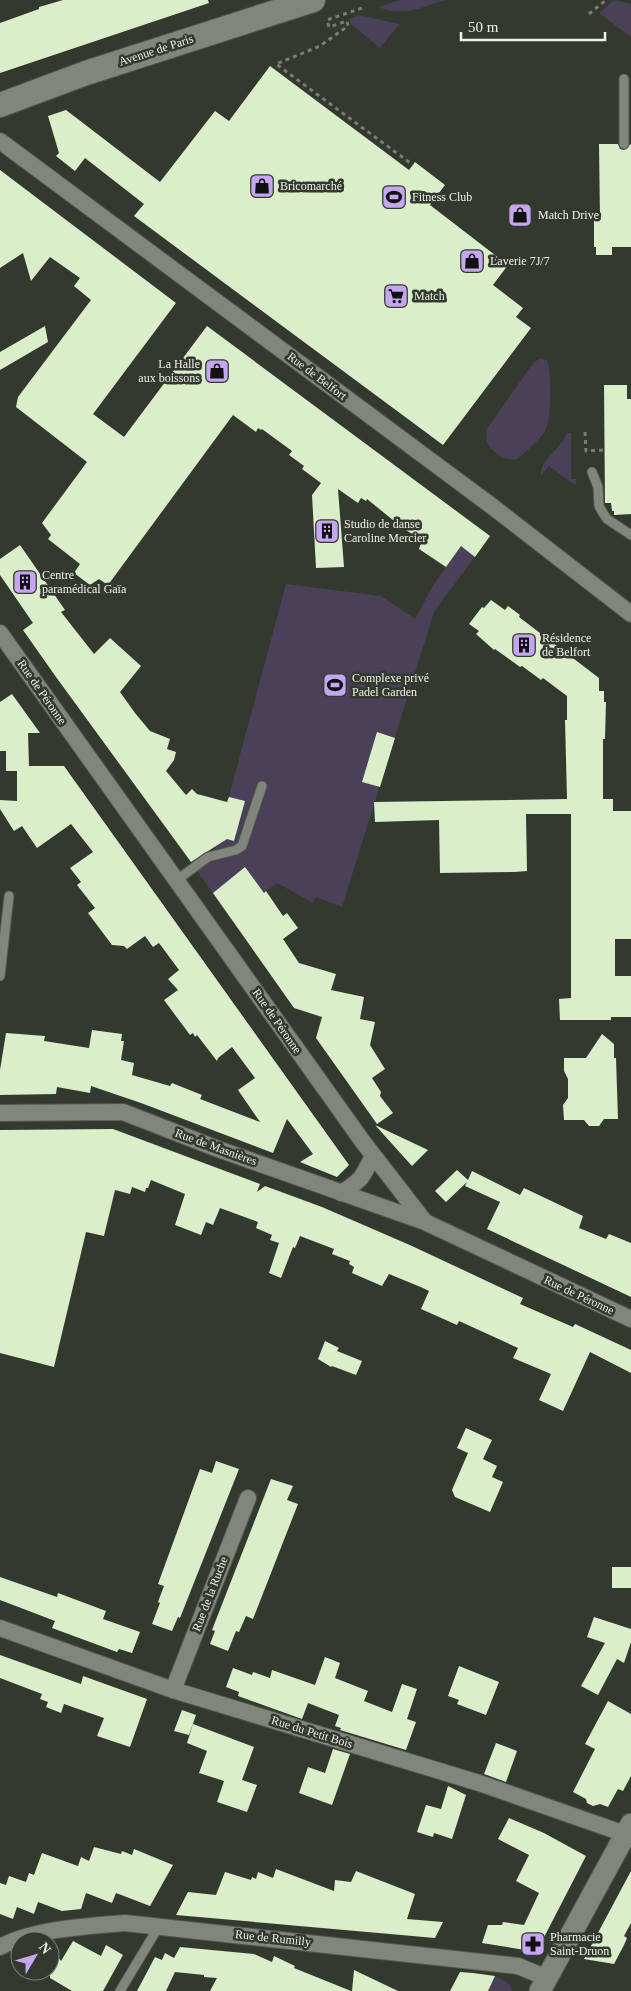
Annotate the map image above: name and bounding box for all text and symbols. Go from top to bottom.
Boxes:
scale bar [461,10,605,42]
text: 50 m [468,19,499,35]
street label: Avenue de Paris [117,31,195,69]
shop icon: Bricomarché [249,173,275,199]
place label: Bricomarché [280,179,342,193]
sports icon: Fitness Club [381,184,407,210]
place label: Fitness Club [412,190,472,204]
shop icon: Match Drive [507,202,533,228]
place label: Match Drive [538,208,599,222]
shop icon: Laverie 7J/7 [459,248,485,274]
place label: Laverie 7J/7 [490,254,550,268]
supermarket icon: Match [383,283,409,309]
place label: Match [414,289,445,303]
street label: Rue de Belfort [285,349,350,403]
place label: La Halle aux boissons [138,357,200,385]
shop icon: La Halle aux boissons [204,358,230,384]
place label: Studio de danse Caroline Mercier [344,517,426,545]
building icon: Studio de danse Caroline Mercier [314,518,340,544]
place label: Centre paramédical Gaïa [42,568,127,596]
building icon: Centre paramédical Gaïa [12,569,38,595]
place label: Résidence de Belfort [542,631,591,659]
building icon: Résidence de Belfort [511,632,537,658]
street label: Rue de Péronne [14,657,70,727]
place label: Complexe privé Padel Garden [352,671,429,699]
sports icon: Complexe privé Padel Garden [322,672,348,698]
street label: Rue de Péronne [249,986,305,1056]
street label: Rue de Masnières [173,1126,259,1168]
street label: Rue de Péronne [542,1273,616,1317]
street label: Rue de la Ruche [189,1555,231,1633]
street label: Rue du Petit Bois [270,1713,355,1751]
street label: Rue de Rumilly [234,1927,312,1949]
place label: Pharmacie Saint-Druon [550,1930,609,1958]
north arrow [10,1931,60,1981]
pharmacy icon: Pharmacie Saint-Druon [520,1931,546,1957]
text: N [36,1940,54,1957]

